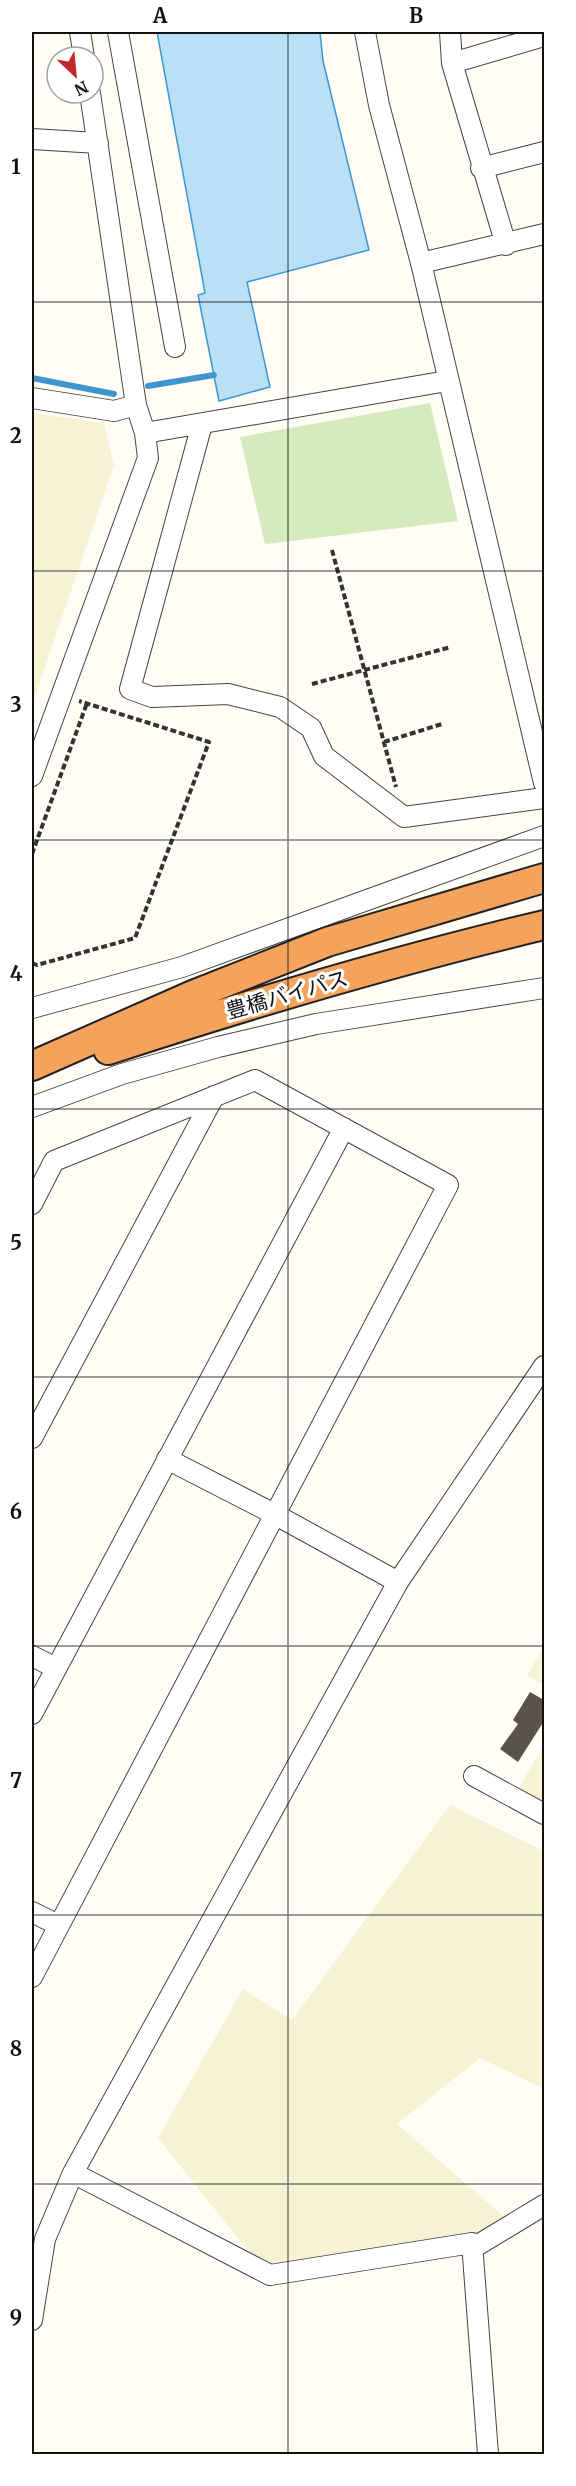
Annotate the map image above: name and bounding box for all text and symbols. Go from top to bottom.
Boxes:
text: A [152,3,168,28]
text: B [409,3,423,28]
north arrow [45,45,105,105]
text: N [71,77,92,100]
text: 1 [11,154,21,179]
text: 2 [10,423,22,448]
text: 3 [10,692,22,717]
text: 4 [10,961,23,986]
street label: 豊橋バイパス [223,964,351,1025]
text: 5 [10,1230,22,1255]
text: 6 [10,1499,22,1524]
text: 7 [10,1768,22,1793]
text: 8 [10,2036,22,2061]
text: 9 [10,2305,22,2330]

